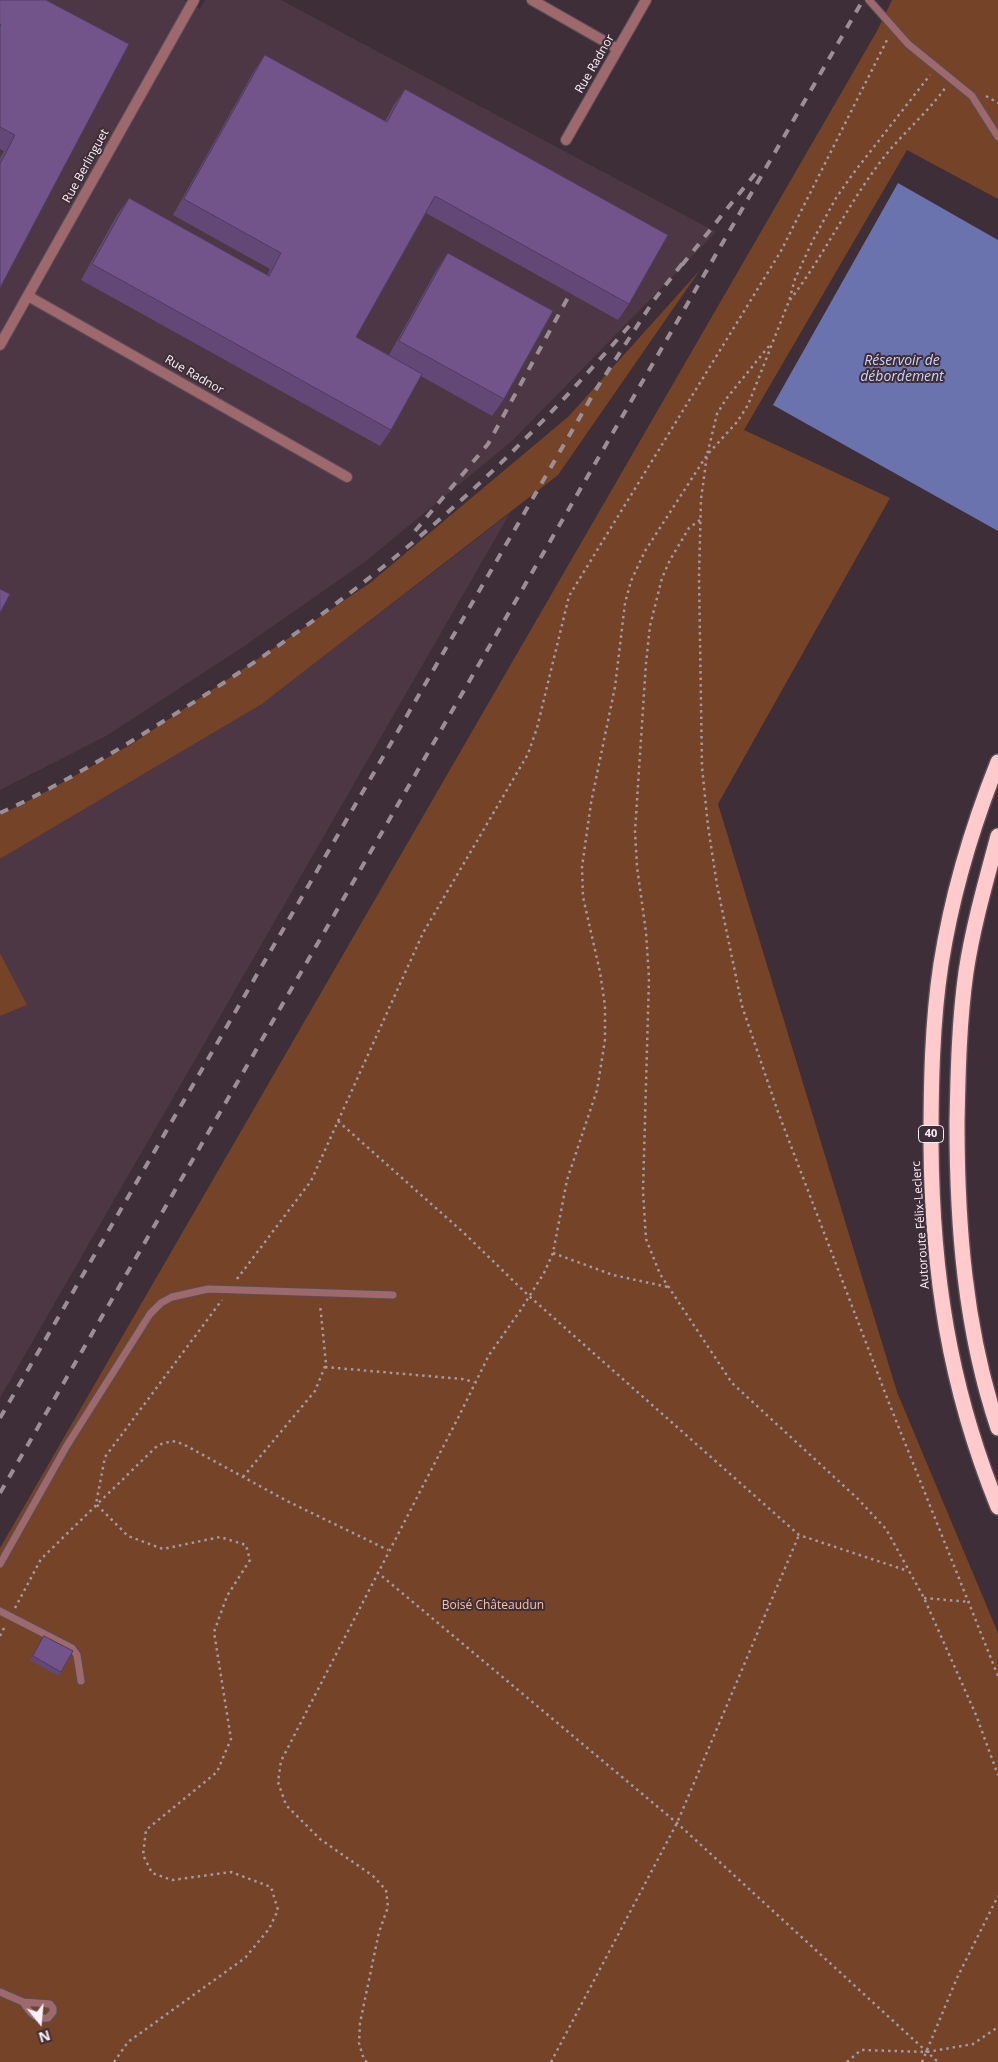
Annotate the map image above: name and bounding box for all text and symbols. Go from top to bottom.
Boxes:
street label: Rue Radnor [572,32,618,96]
street label: Rue Berlinguet [60,127,112,205]
street label: Rue Radnor [162,352,226,398]
water label: Réservoir de débordement [860,353,944,386]
road number: 40 [918,1126,944,1142]
street label: Autoroute Félix-Leclerc [909,1160,933,1290]
park label: Boisé Châteaudun [442,1599,544,1613]
north arrow [15,1997,65,2047]
text: N [36,2026,53,2048]

